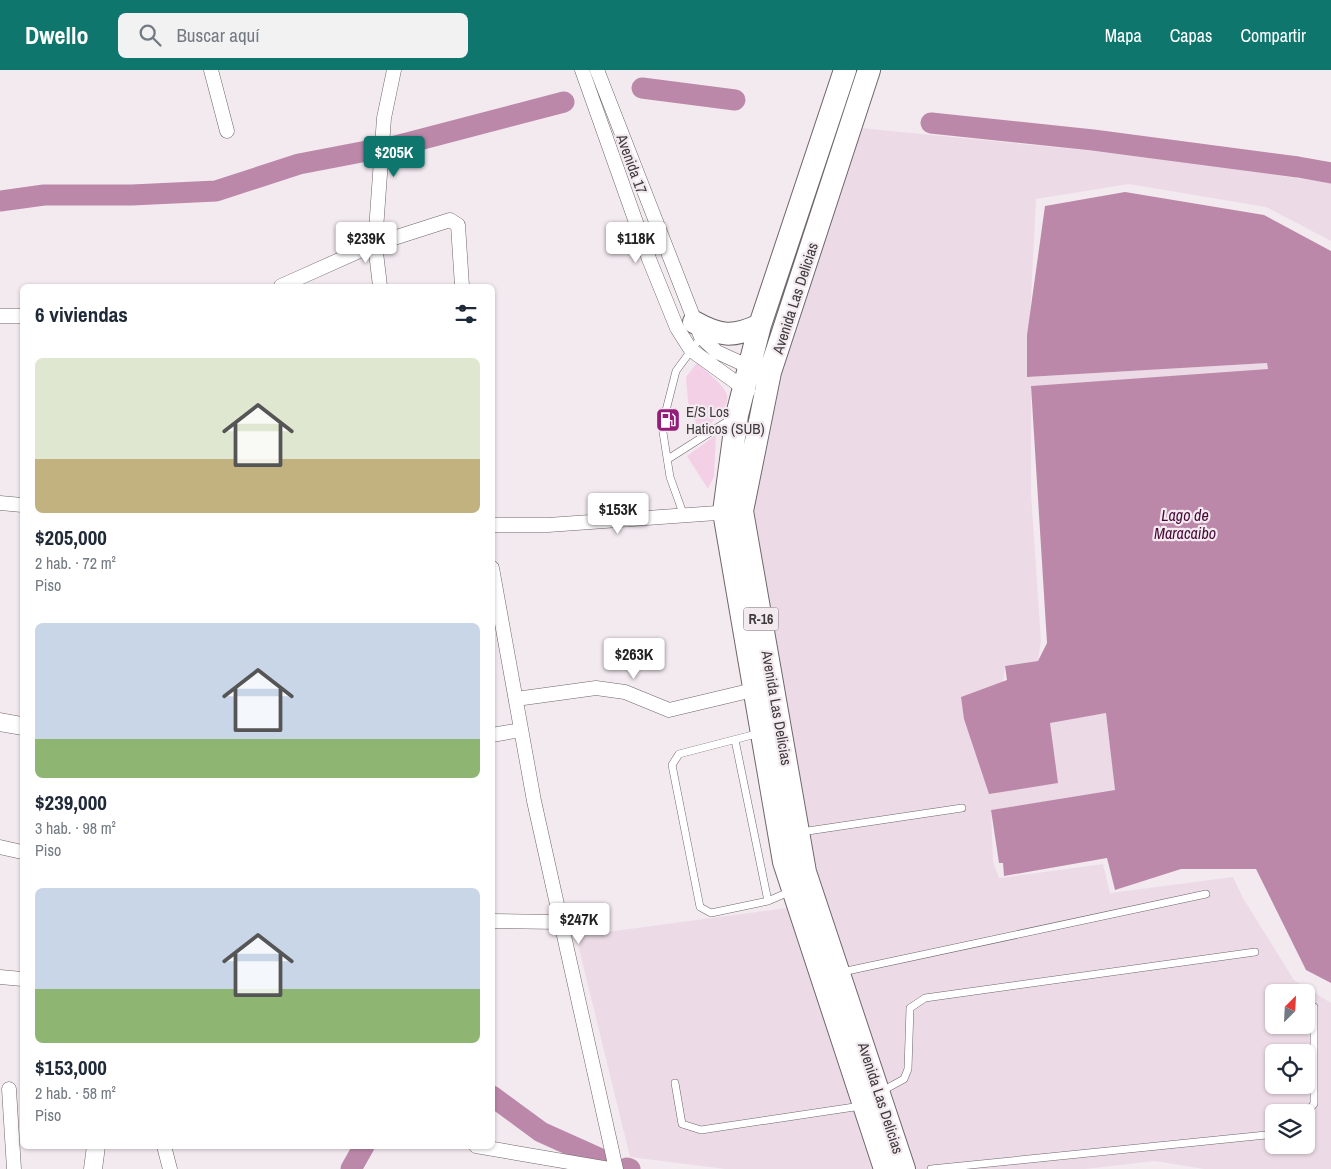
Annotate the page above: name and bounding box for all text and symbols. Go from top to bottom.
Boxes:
search box [118,13,468,58]
text: Dwello [25,19,88,51]
icon: search [136,21,164,49]
text: Buscar aquí [176,22,260,48]
text: Mapa [1105,23,1142,48]
text: Capas [1170,23,1212,48]
text: Compartir [1240,23,1306,48]
street label: Avenida 17 [611,130,653,197]
pin: $205K [359,136,429,178]
text: $205K [375,141,413,163]
pin: $239K [331,222,401,264]
pin: $118K [601,222,671,264]
text: $239K [347,227,385,249]
text: $118K [617,227,655,249]
street label: Avenida Las Delicias [767,240,823,357]
text: 6 viviendas [35,300,128,329]
icon: filters [452,300,480,328]
icon: home [213,390,303,480]
place label: E/S Los Haticos (SUB) [686,401,765,439]
fuel station icon: E/S Los Haticos (SUB) [655,407,681,433]
pin: $153K [583,492,653,535]
text: $153K [599,498,637,520]
water label: Lago de Maracaibo [1154,504,1216,544]
text: $205,000 [35,523,107,552]
text: 2 hab. · 72 m² [35,552,116,574]
text: Piso [35,574,61,596]
road number: R-16 [744,608,778,630]
pin: $263K [599,638,669,680]
text: $263K [615,643,653,665]
street label: Avenida Las Delicias [756,648,797,767]
icon: home [213,655,303,745]
text: $239,000 [35,788,107,817]
text: 3 hab. · 98 m² [35,817,116,839]
text: Piso [35,839,61,861]
pin: $247K [544,902,614,945]
text: $247K [560,908,598,930]
icon: home [213,920,303,1010]
north arrow [1265,984,1315,1034]
map controls [1265,984,1315,1154]
street label: Avenida Las Delicias [853,1039,909,1156]
button: locate [1265,1044,1315,1094]
text: $153,000 [35,1053,107,1082]
text: 2 hab. · 58 m² [35,1082,116,1104]
text: Piso [35,1104,61,1126]
button: layers [1265,1104,1315,1154]

